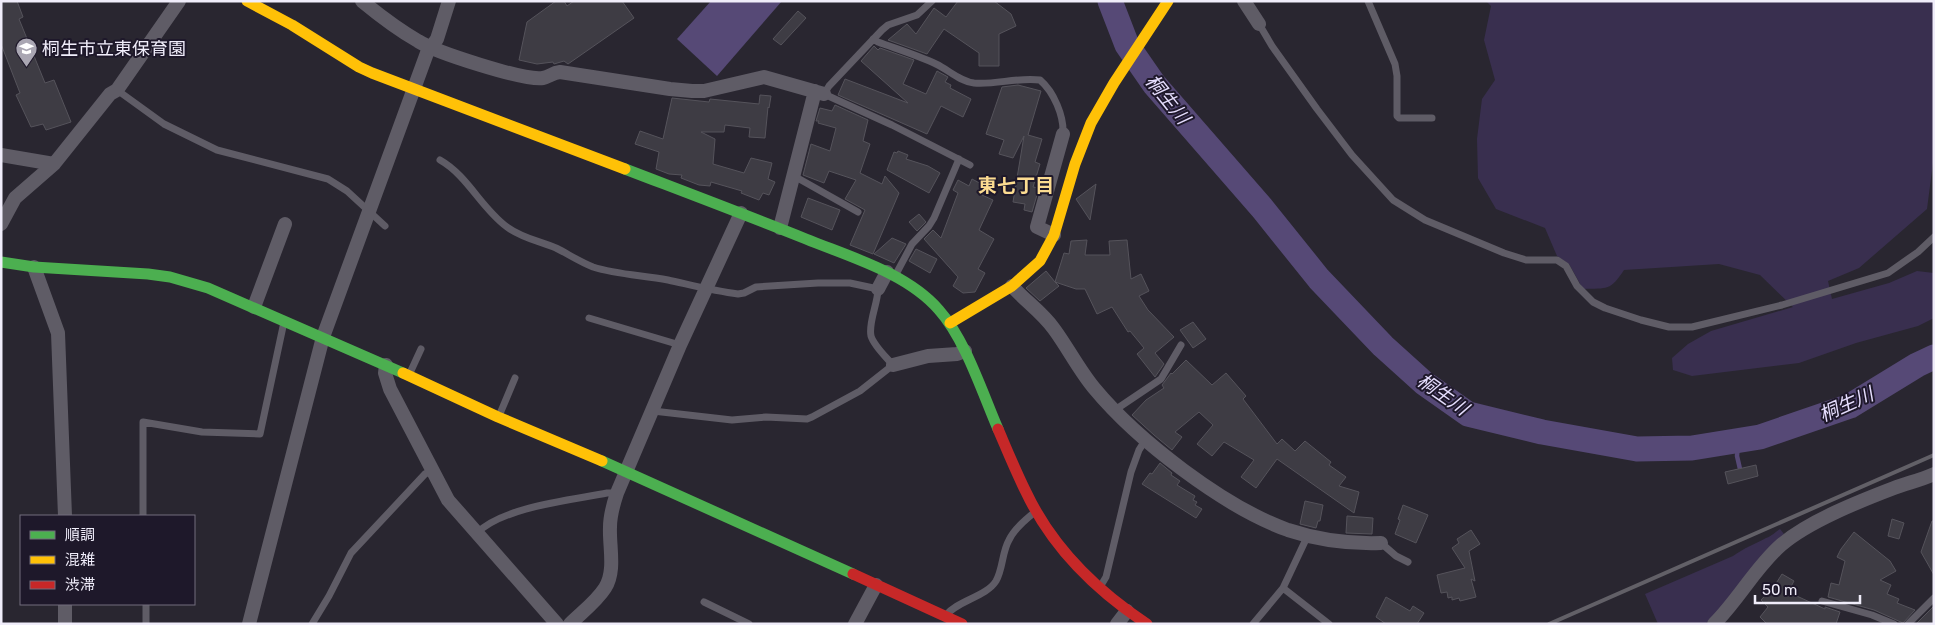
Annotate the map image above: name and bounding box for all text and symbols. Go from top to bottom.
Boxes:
school or university icon: 桐生市立東保育園 [14,37,38,68]
place label: 桐生市立東保育園 [42,38,186,60]
water label: 桐生川 [1141,70,1196,130]
district label: 東七丁目 [978,174,1054,197]
water label: 桐生川 [1413,369,1474,421]
water label: 桐生川 [1815,382,1879,427]
legend [20,515,195,605]
text: 順調 [65,526,95,544]
text: 混雑 [65,551,95,569]
scale bar [1755,572,1860,604]
text: 渋滞 [65,576,95,594]
text: 50 m [1762,581,1797,599]

